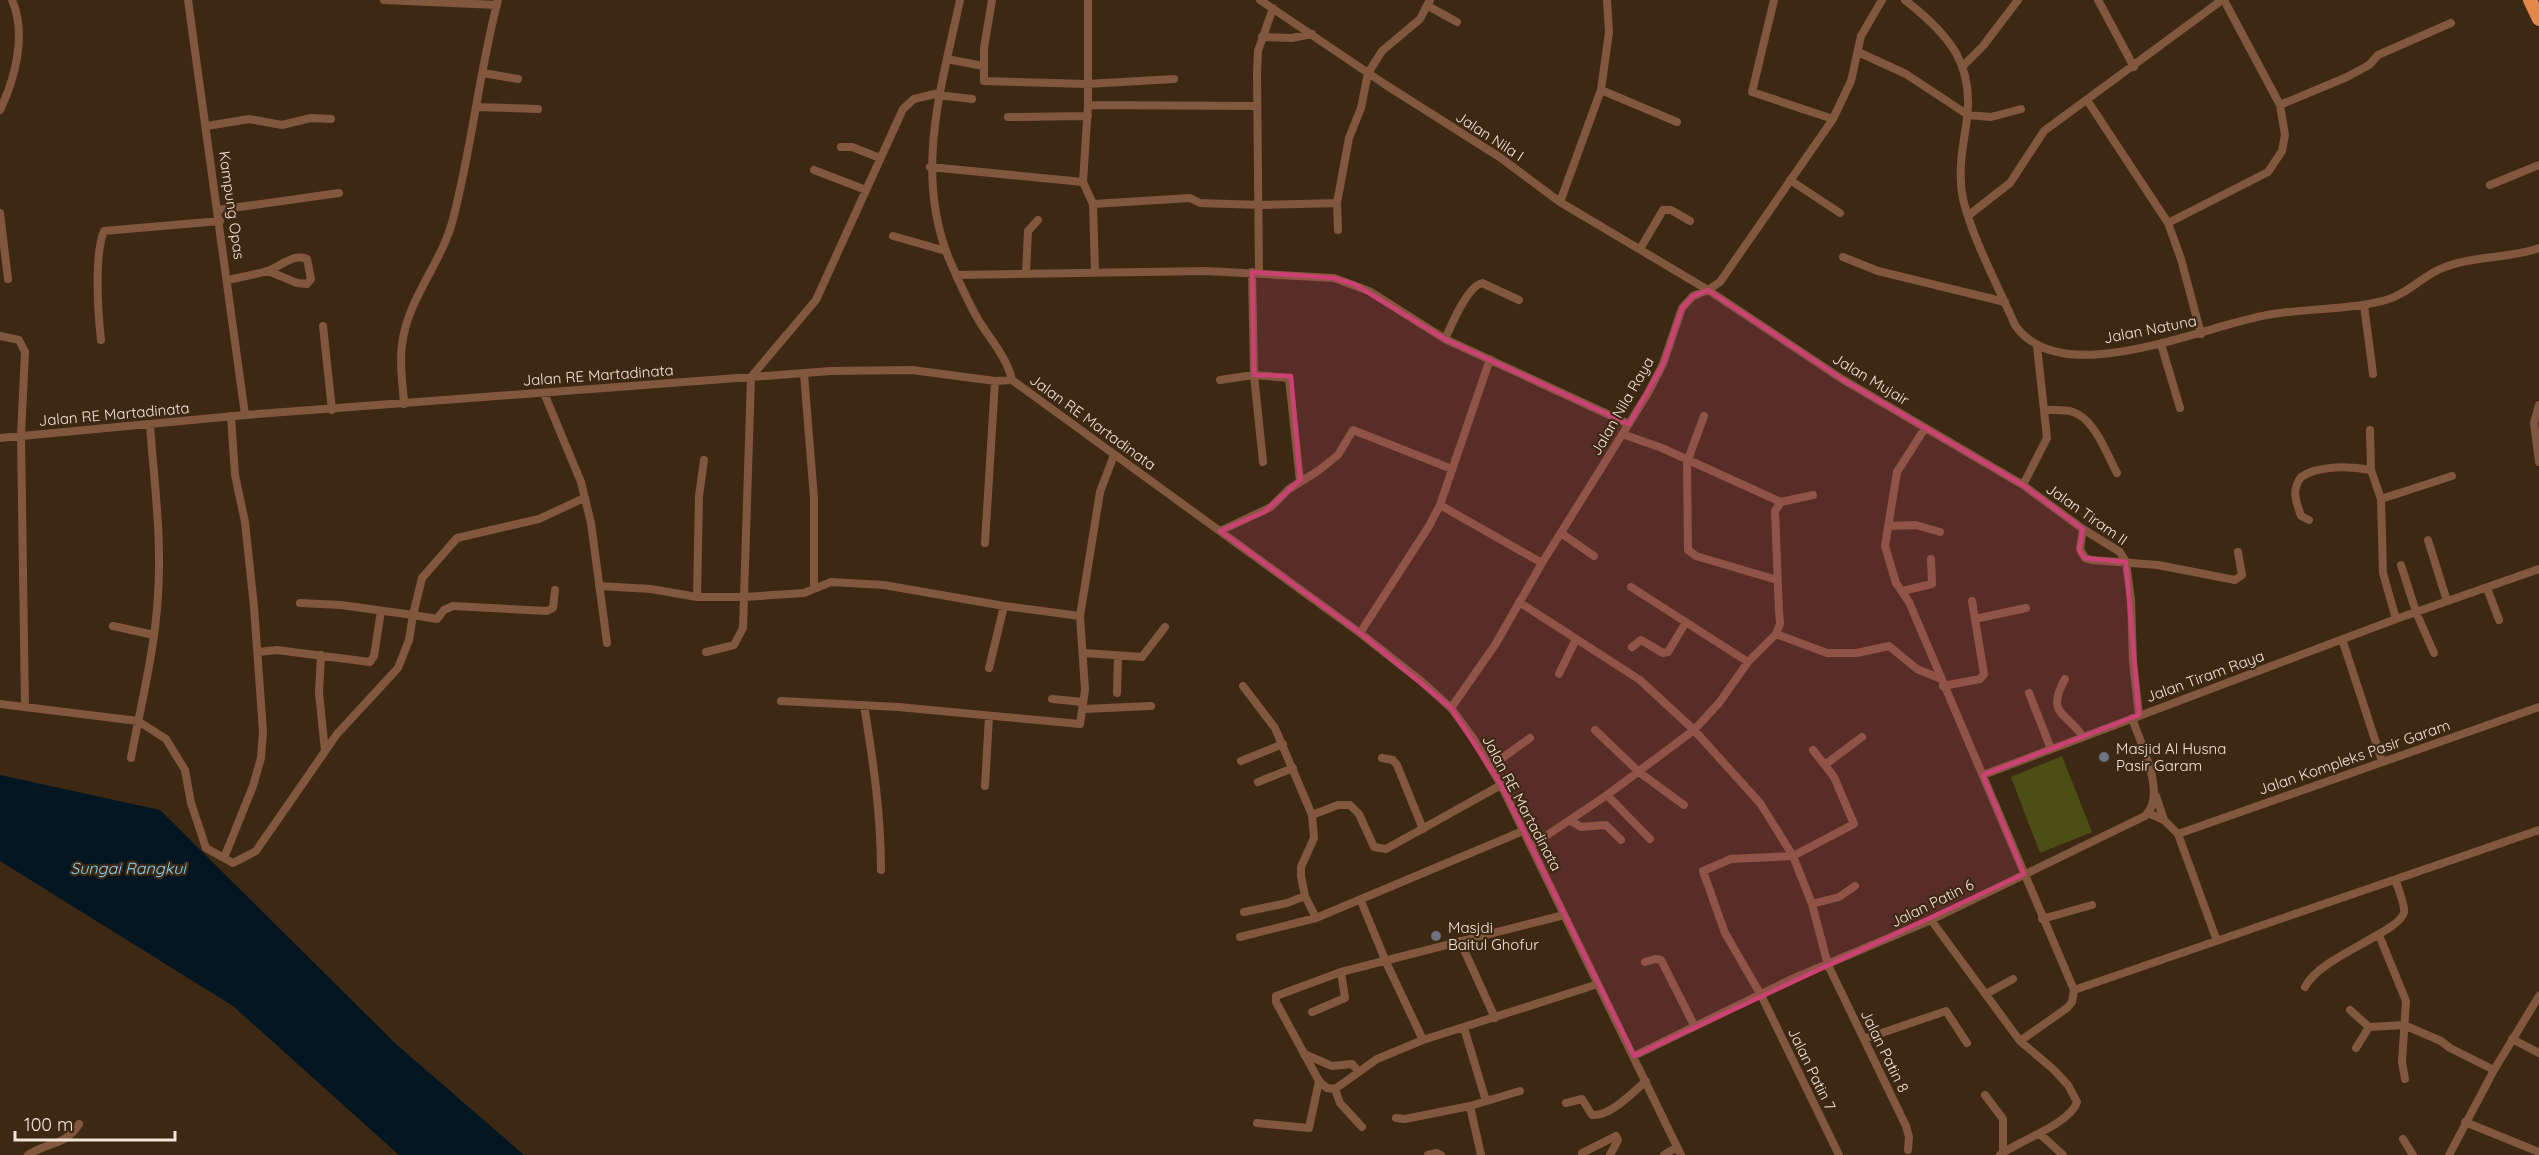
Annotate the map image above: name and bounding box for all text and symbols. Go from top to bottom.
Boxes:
street label: Jalan Nila I [1452,107,1528,165]
street label: Kampung Opas [215,150,249,260]
street label: Jalan Natuna [2102,311,2198,347]
street label: Jalan Mujair [1829,349,1913,409]
street label: Jalan Nila Raya [1586,353,1658,459]
street label: Jalan RE Martadinata [522,360,674,390]
street label: Jalan RE Martadinata [1026,370,1160,474]
street label: Jalan RE Martadinata [38,398,190,430]
street label: Jalan Tiram II [2043,479,2131,549]
street label: Jalan Tiram Raya [2143,646,2267,706]
street label: Jalan Kompleks Pasir Garam [2256,715,2452,799]
street label: Jalan RE Martadinata [1478,732,1566,874]
place label: Masjid Al Husna Pasir Garam [2116,739,2226,775]
marker: Masjid Al Husna Pasir Garam [2097,750,2111,764]
water label: Sungai Rangkui [70,858,187,878]
street label: Jalan Patin 6 [1887,875,1977,931]
place label: Masjdi Baitul Ghofur [1448,918,1539,954]
marker: Masjdi Baitul Ghofur [1429,929,1443,943]
street label: Jalan Patin 8 [1857,1006,1913,1096]
street label: Jalan Patin 7 [1784,1025,1840,1114]
scale bar [15,1104,176,1142]
text: 100 m [24,1113,73,1136]

